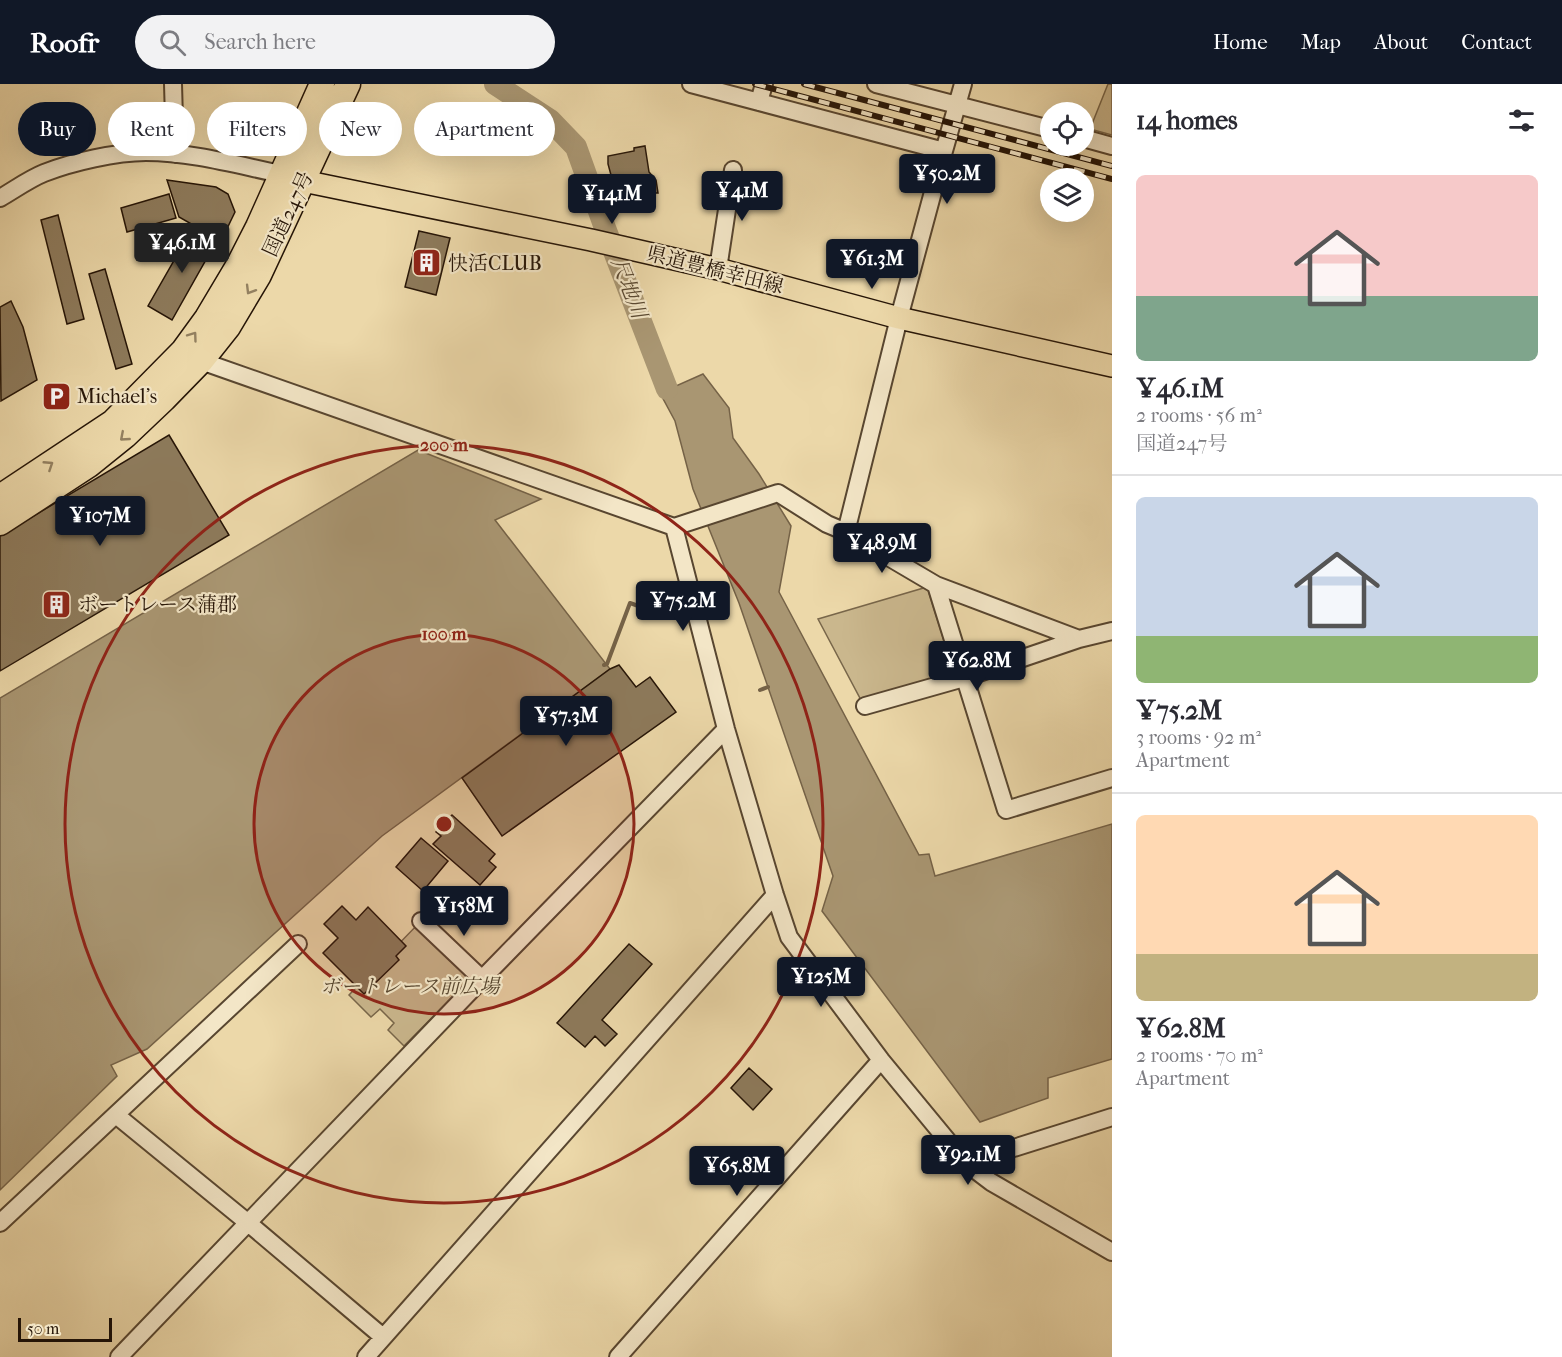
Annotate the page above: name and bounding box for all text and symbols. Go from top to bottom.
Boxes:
search box [135,15,555,69]
text: Roofr [30,26,99,59]
icon: search [156,26,189,59]
text: Search here [204,29,316,55]
text: Home [1213,30,1268,54]
text: Map [1301,30,1341,54]
text: About [1374,30,1428,54]
text: Contact [1461,30,1532,54]
chip: Buy [18,102,96,156]
chip: Rent [108,102,195,156]
chip: Filters [207,102,307,156]
chip: New [319,102,402,156]
chip: Apartment [414,102,555,156]
map controls [1040,102,1094,222]
button: locate [1040,102,1094,156]
icon: filters [1505,104,1538,137]
text: 14 homes [1136,105,1238,136]
pin: ¥50.2M [898,154,996,205]
text: ¥50.2M [913,162,981,185]
street label: 国道247号 [258,168,318,260]
button: layers [1040,168,1094,222]
pin: ¥41M [706,171,778,222]
pin: ¥141M [570,174,654,225]
text: ¥41M [716,179,768,202]
text: ¥141M [582,182,642,205]
icon: home [1283,214,1391,322]
pin: ¥46.1M [133,223,231,274]
text: ¥46.1M [148,231,216,254]
pin: ¥61.3M [823,239,921,290]
street label: 県道豊橋幸田線 [644,242,786,298]
building icon: 快活CLUB [411,247,443,279]
text: ¥61.3M [840,247,904,270]
place label: 快活CLUB [448,252,542,275]
water label: 尺地川 [607,254,652,324]
one-way arrow [246,284,257,294]
one-way arrow [186,332,197,343]
text: ¥46.1M [1136,373,1224,404]
parking icon: Michael's [40,380,72,412]
place label: Michael's [77,385,157,408]
text: 2 rooms · 56 m² [1136,404,1262,427]
one-way arrow [120,430,131,441]
text: 国道247号 [1136,432,1227,455]
text: 200 m [420,435,469,456]
one-way arrow [43,461,53,473]
pin: ¥107M [58,496,142,547]
text: ¥107M [69,504,131,527]
pin: ¥48.9M [833,523,931,574]
text: ¥48.9M [847,531,917,554]
icon: home [1283,536,1391,644]
pin: ¥75.2M [634,581,732,632]
building icon: ボートレース蒲郡 [41,588,73,620]
text: ¥75.2M [650,589,716,612]
place label: ボートレース蒲郡 [78,593,237,616]
text: 100 m [421,624,468,645]
pin: ¥62.8M [928,641,1026,692]
text: ¥62.8M [943,649,1011,672]
text: ¥75.2M [1136,695,1222,726]
pin: ¥57.3M [517,696,615,747]
text: ¥57.3M [534,704,598,727]
text: 3 rooms · 92 m² [1136,726,1261,749]
text: Apartment [1136,749,1230,772]
centre of rings [434,814,454,834]
icon: home [1283,854,1391,962]
pin: ¥158M [422,886,506,937]
text: ¥158M [434,894,494,917]
pin: ¥125M [779,957,863,1008]
text: ¥125M [791,965,851,988]
park label: ボートレース前広場 [321,975,501,998]
text: ¥62.8M [1136,1013,1226,1044]
text: 2 rooms · 70 m² [1136,1044,1263,1067]
text: Apartment [1136,1067,1230,1090]
pin: ¥92.1M [919,1135,1017,1186]
text: ¥92.1M [935,1143,1001,1166]
pin: ¥65.8M [688,1146,786,1197]
text: ¥65.8M [703,1154,771,1177]
scale bar [18,1315,112,1342]
text: 50 m [27,1319,59,1338]

